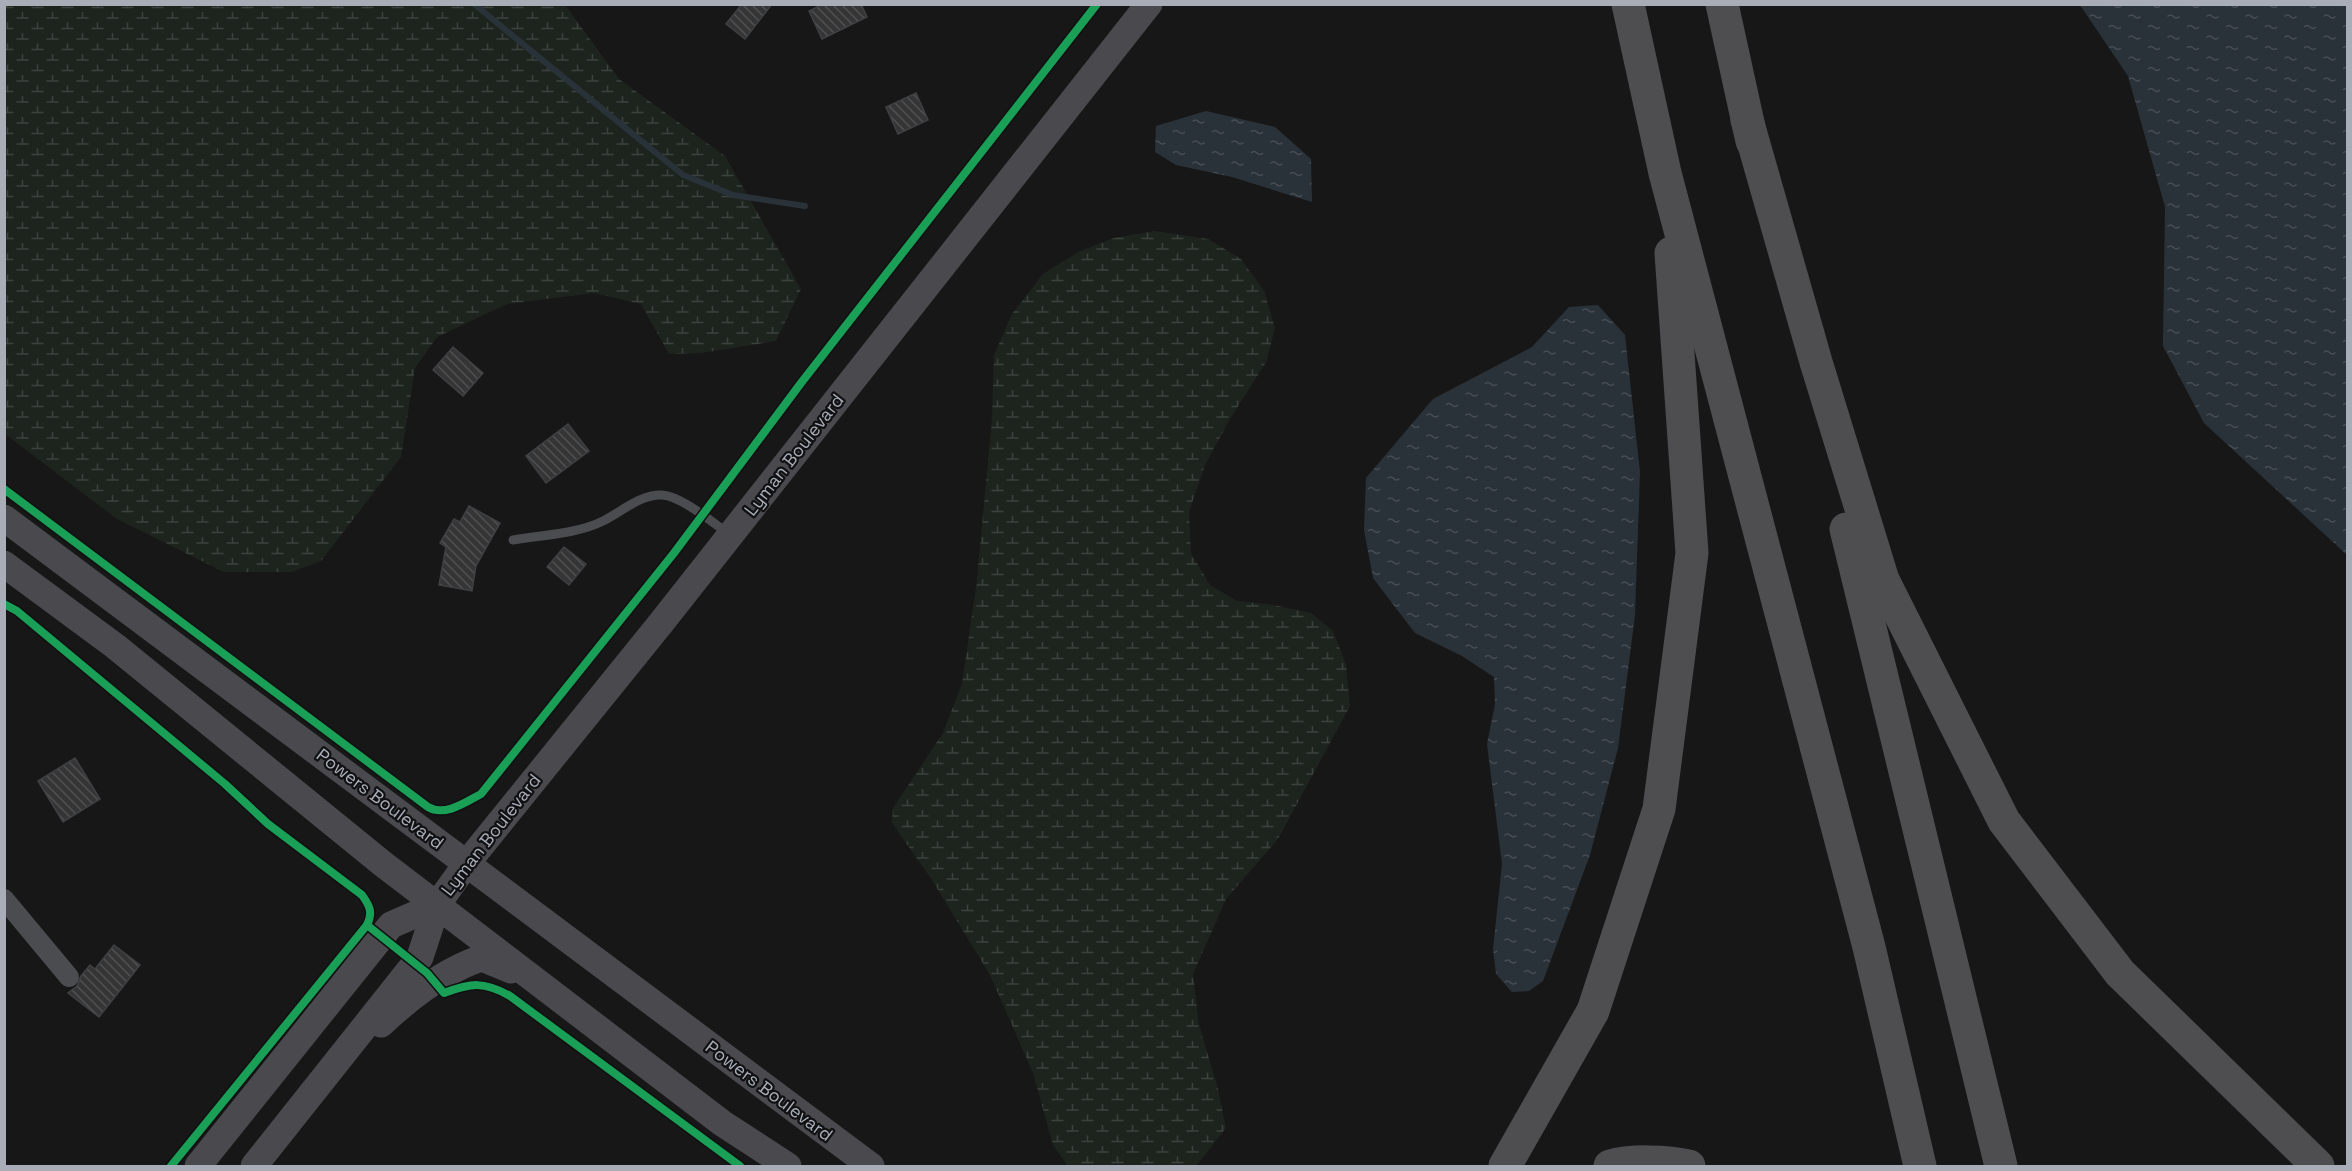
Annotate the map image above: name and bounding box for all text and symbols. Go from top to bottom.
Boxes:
street label: Lyman Boulevard [739,389,848,520]
street label: Powers Boulevard [312,743,449,854]
street label: Lyman Boulevard [436,769,545,900]
street label: Powers Boulevard [701,1035,838,1146]

